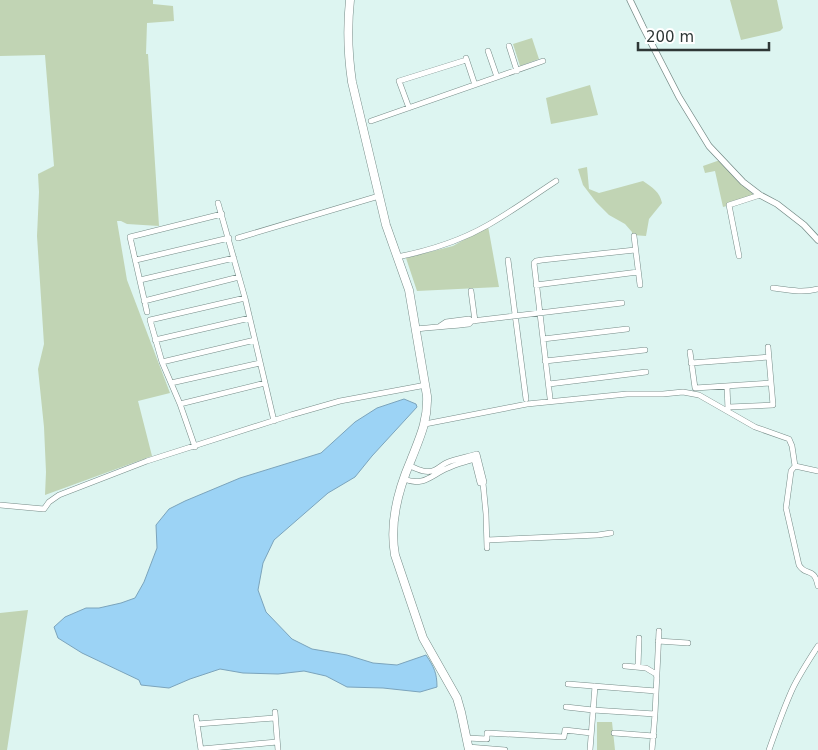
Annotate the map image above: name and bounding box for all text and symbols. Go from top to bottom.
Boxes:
scale bar [638,20,769,52]
text: 200 m [646,28,694,46]

